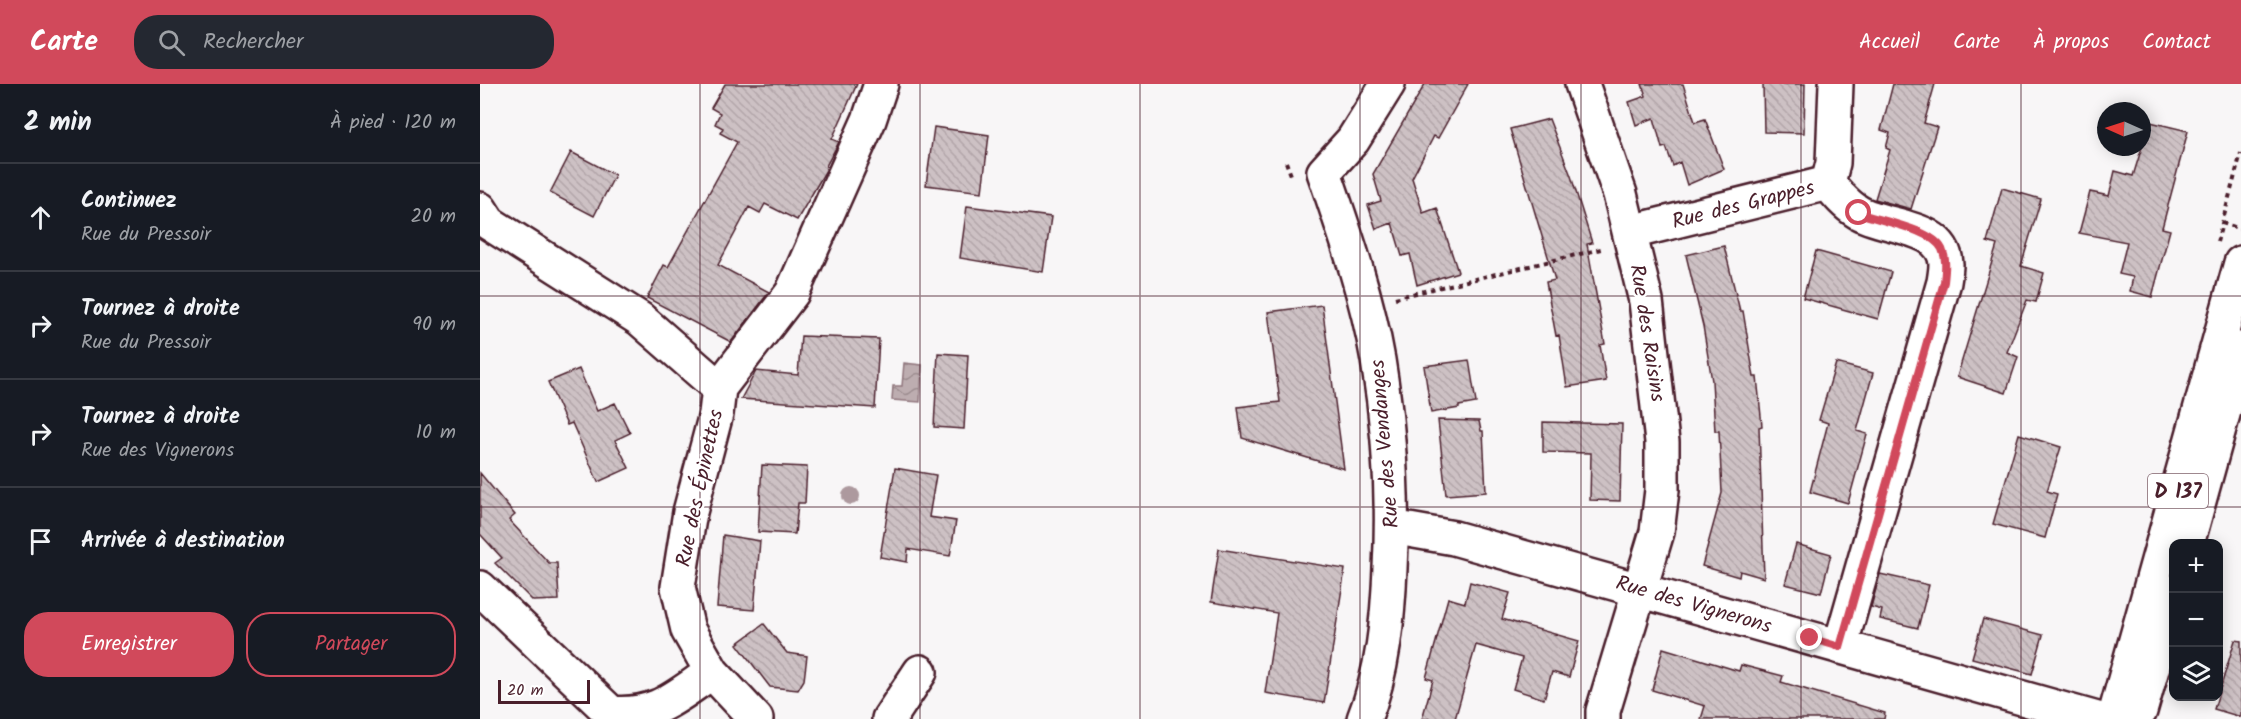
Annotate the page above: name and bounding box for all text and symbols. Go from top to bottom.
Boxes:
search box [134,15,554,69]
text: Carte [30,20,98,65]
text: Rechercher [203,25,303,60]
icon: search [155,26,188,59]
text: Accueil [1859,26,1920,59]
text: Carte [1953,26,2000,59]
text: À propos [2033,26,2109,59]
text: Contact [2142,26,2211,59]
text: 2 min [24,102,92,144]
north arrow [2097,102,2151,156]
text: À pied · 120 m [330,107,456,139]
street label: Rue des Grappes [1669,172,1818,239]
text: Continuez [81,184,177,219]
route start [1845,199,1871,225]
icon: ahead [24,201,57,234]
text: 20 m [410,201,456,233]
text: Rue du Pressoir [81,219,211,251]
street label: Rue des Raisins [1619,262,1674,404]
text: Tournez à droite [81,292,240,327]
icon: right [24,309,57,342]
text: 90 m [412,309,456,341]
text: Rue du Pressoir [81,327,211,359]
street label: Rue des Vendanges [1362,358,1409,530]
text: Tournez à droite [81,400,240,435]
street label: Rue des Épinettes [668,407,733,570]
icon: right [24,417,57,450]
text: 10 m [416,417,456,449]
text: Rue des Vignerons [81,435,234,467]
road number: D 137 [2148,474,2208,508]
text: Arrivée à destination [81,524,285,559]
icon: arrive [24,525,57,558]
map controls [2169,539,2223,701]
button: + [2169,539,2223,593]
street label: Rue des Vignerons [1612,567,1776,643]
button: − [2169,593,2223,647]
button: Enregistrer [24,612,234,677]
button: Partager [246,612,456,677]
route end [1796,624,1822,650]
button: layers [2169,647,2223,701]
scale bar [498,677,590,704]
text: 20 m [507,678,543,703]

